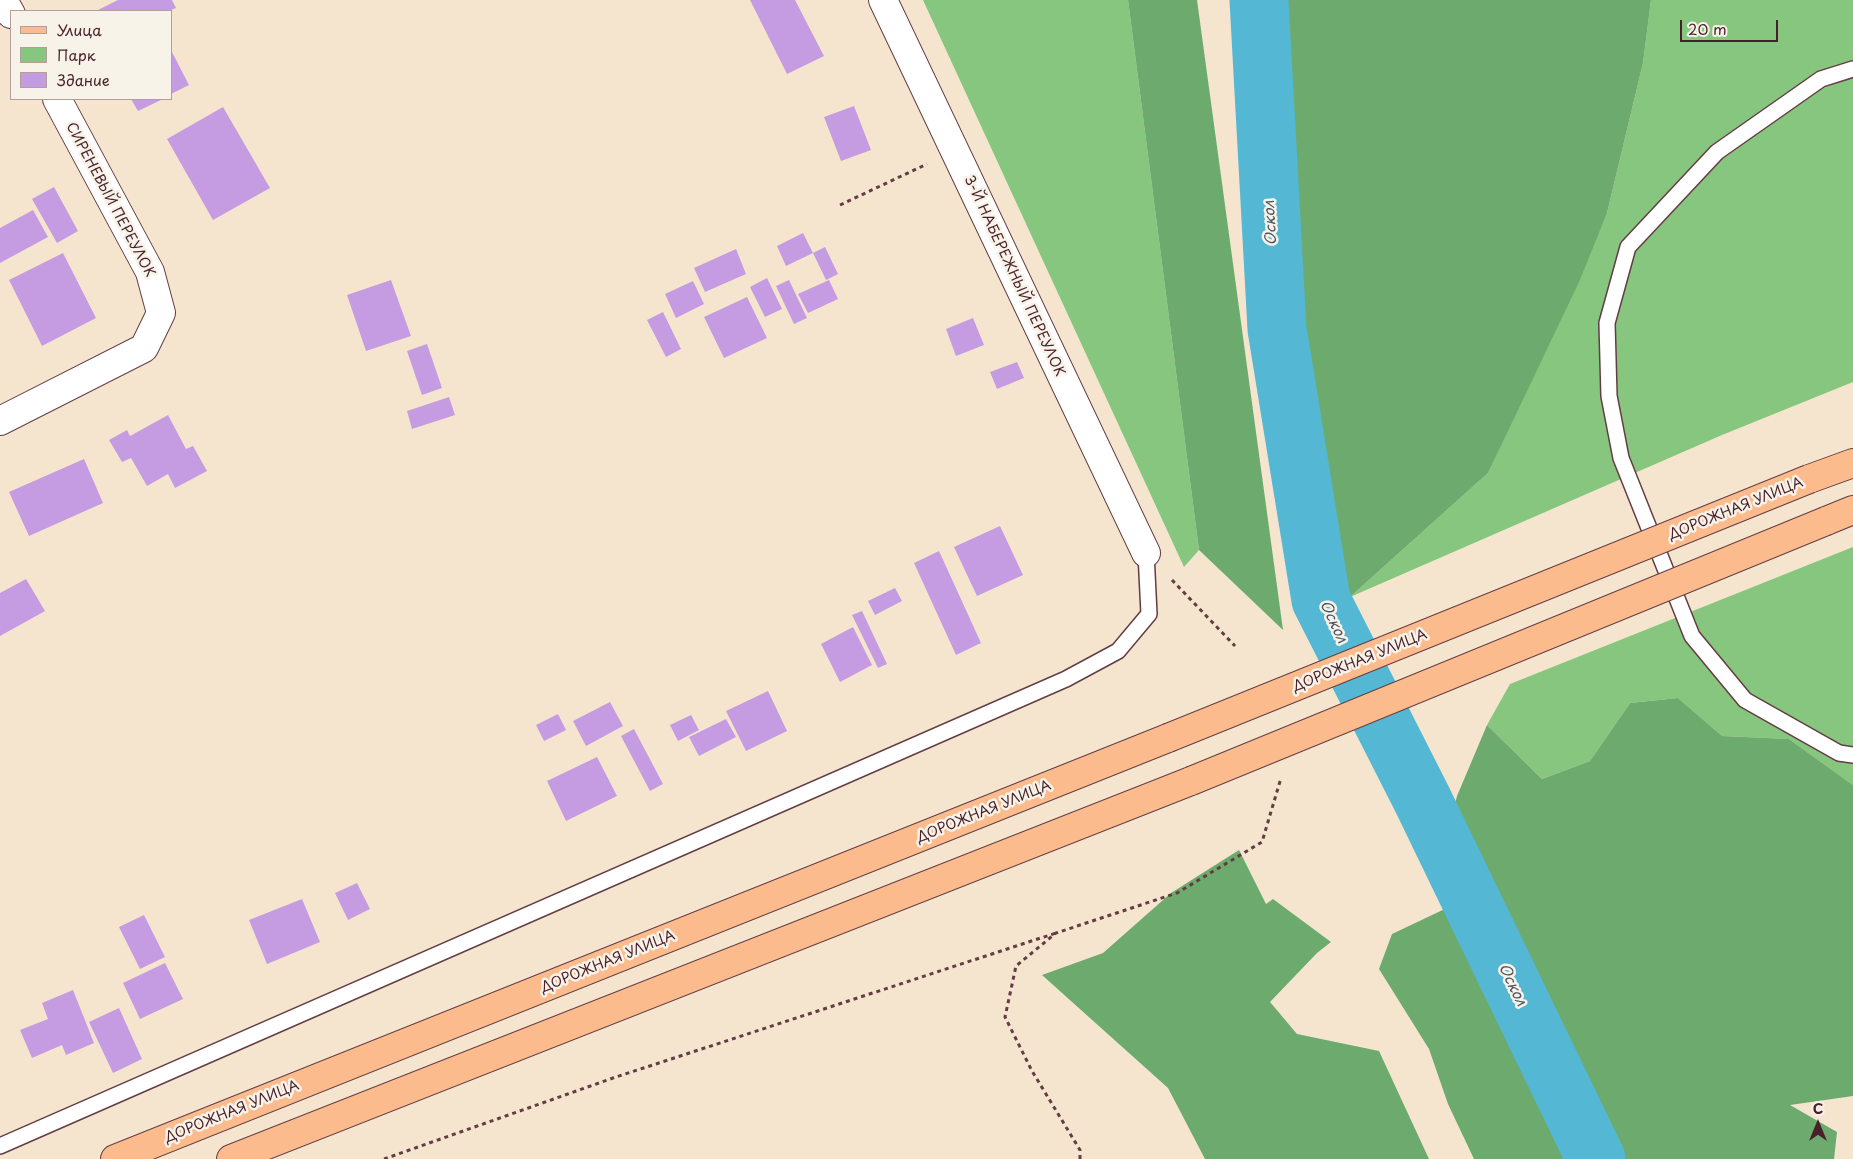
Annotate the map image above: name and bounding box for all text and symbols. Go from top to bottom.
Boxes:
legend [10,10,172,100]
scale bar [1683,10,1780,42]
text: 20 m [1688,17,1727,40]
text: Улица [57,18,102,41]
text: Парк [57,43,96,66]
text: Здание [57,68,110,91]
street label: СИРЕНЕВЫЙ ПЕРЕУЛОК [62,120,158,280]
street label: 3-Й НАБЕРЕЖНЫЙ ПЕРЕУЛОК [960,173,1068,379]
water label: Оскол [1261,200,1281,246]
street label: ДОРОЖНАЯ УЛИЦА [1666,474,1806,544]
water label: Оскол [1315,598,1351,646]
street label: ДОРОЖНАЯ УЛИЦА [1290,626,1430,696]
street label: ДОРОЖНАЯ УЛИЦА [914,777,1054,847]
street label: ДОРОЖНАЯ УЛИЦА [538,927,678,997]
water label: Оскол [1494,961,1530,1009]
street label: ДОРОЖНАЯ УЛИЦА [162,1077,302,1147]
text: С [1813,1098,1823,1119]
north arrow [1793,1099,1843,1149]

